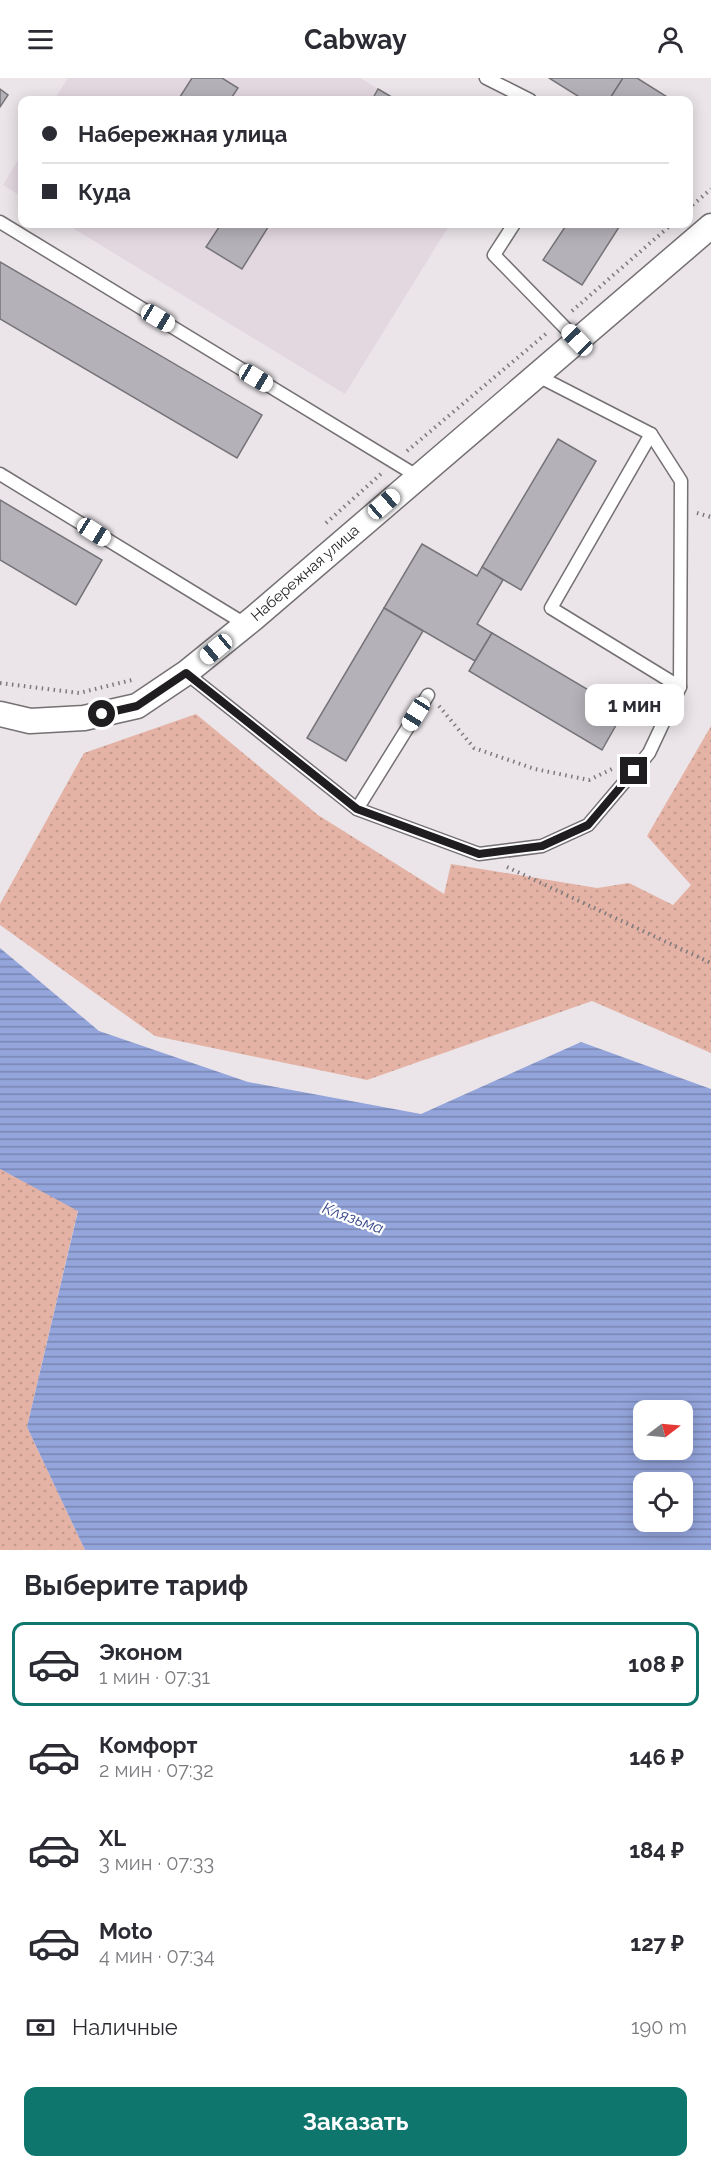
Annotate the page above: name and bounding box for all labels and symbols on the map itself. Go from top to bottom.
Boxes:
car [138,301,178,335]
car [558,321,596,359]
car [236,361,276,395]
car [365,485,403,523]
car [74,515,114,549]
street label: Набережная улица [247,521,363,625]
car [196,631,236,667]
callout: 1 мин [584,684,684,726]
car [399,694,433,734]
route start [88,700,115,727]
route end [620,757,647,784]
water label: Клязьма [320,1198,387,1238]
north arrow [633,1400,693,1460]

